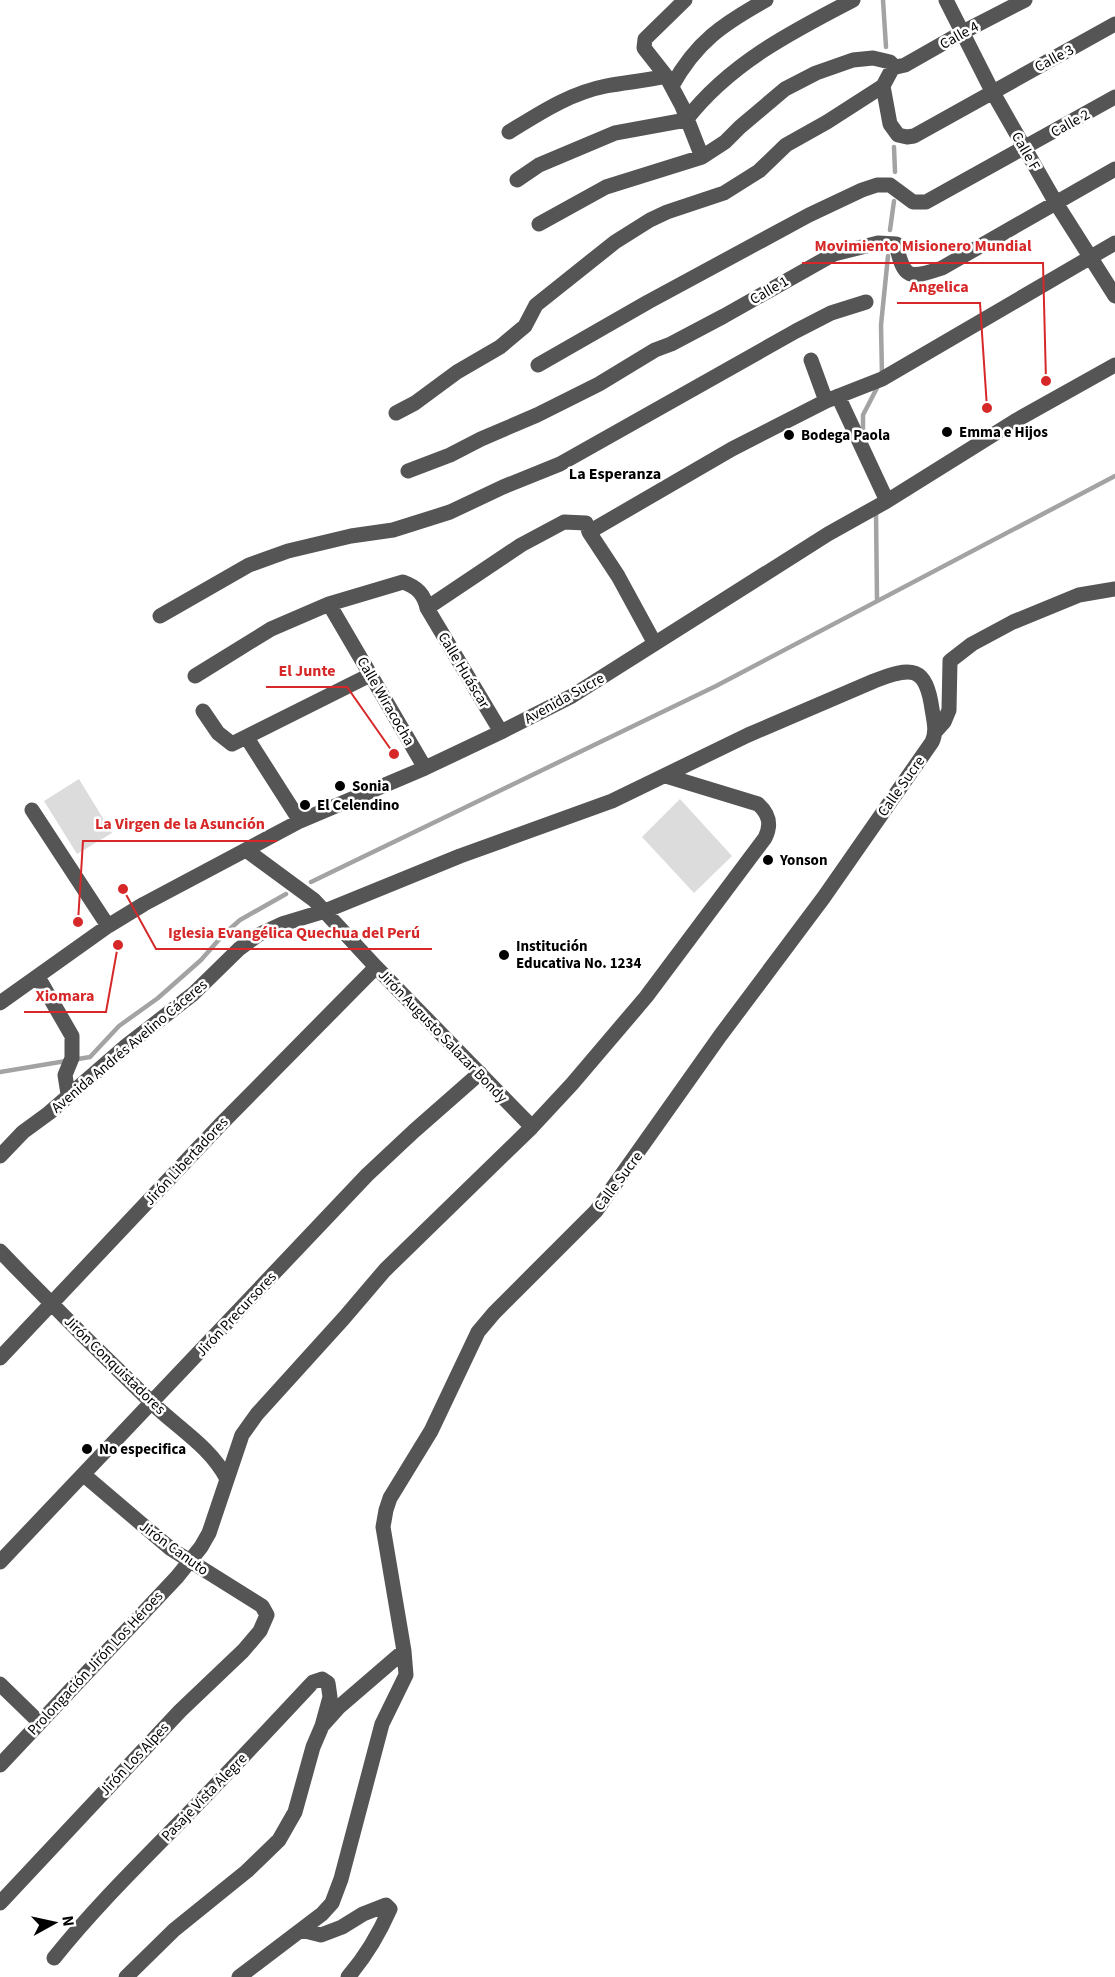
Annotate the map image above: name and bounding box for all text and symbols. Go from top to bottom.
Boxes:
street label: Calle 4 [936,16,983,55]
street label: Calle 3 [1031,39,1078,77]
street label: Calle 2 [1047,104,1094,143]
street label: Calle F [1006,128,1045,175]
callout: Movimiento Misionero Mundial [802,229,1043,263]
text: Movimiento Misionero Mundial [815,235,1032,257]
callout: Angelica [897,269,980,303]
street label: Calle 1 [746,271,793,310]
text: Angelica [908,276,969,298]
place label: Emma e Hijos [959,422,1048,443]
place label: Bodega Paola [801,425,890,446]
marker: Emma e Hijos [940,425,954,439]
marker: Bodega Paola [782,428,796,442]
district label: La Esperanza [569,463,661,485]
street label: Calle Huáscar [433,628,495,713]
callout: El Junte [266,653,347,687]
street label: Calle Wiracocha [352,653,419,750]
text: El Junte [278,660,336,682]
street label: Avenida Sucre [520,668,608,729]
street label: Calle Sucre [873,752,930,821]
place label: Sonia [352,776,389,797]
marker: Sonia [333,779,347,793]
place label: El Celendino [317,795,399,816]
marker: El Celendino [298,798,312,812]
callout: La Virgen de la Asunción [83,807,277,841]
text: La Virgen de la Asunción [95,813,265,835]
place label: Yonson [779,850,828,871]
marker: Yonson [761,853,775,867]
callout: Iglesia Evangélica Quechua del Perú [156,915,432,949]
text: Iglesia Evangélica Quechua del Perú [168,922,420,944]
place label: Institución Educativa No. 1234 [516,936,641,974]
marker: Institución Educativa No. 1234 [497,948,511,962]
street label: Jirón Augusto Salazar Bondy [373,965,512,1108]
street label: Avenida Andrés Avelino Cáceres [47,975,212,1118]
callout: Xiomara [24,978,106,1012]
text: Xiomara [36,985,94,1007]
street label: Jirón Libertadores [140,1112,233,1210]
street label: Calle Sucre [589,1147,648,1215]
street label: Jirón Precursores [191,1267,281,1362]
street label: Jirón Conquistadores [59,1311,170,1419]
place label: No especifica [99,1439,186,1460]
marker: No especifica [80,1442,94,1456]
street label: Jirón Canuto [135,1516,213,1581]
street label: Prolongación Jirón Los Héroes [23,1587,168,1740]
street label: Jirón Los Alpes [95,1718,174,1801]
street label: Pasaje Vista Alegre [157,1749,252,1846]
north arrow [24,1893,84,1953]
text: N [56,1914,79,1928]

